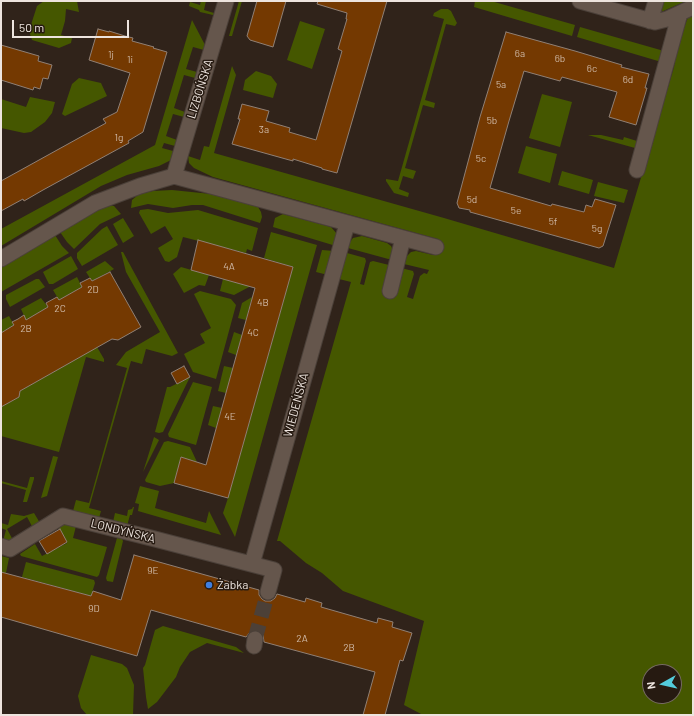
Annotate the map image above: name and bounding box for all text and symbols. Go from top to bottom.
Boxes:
scale bar [14,12,131,38]
text: 50 m [19,20,44,34]
house number: 6a [515,48,525,60]
house number: 1j [108,49,114,61]
house number: 6b [555,53,565,65]
house number: 1i [127,54,133,66]
street label: LIZBOŃSKA [184,57,216,121]
house number: 6c [587,63,597,75]
house number: 6d [623,74,633,86]
house number: 5a [496,79,506,91]
house number: 5b [487,115,497,127]
house number: 3a [259,124,269,136]
house number: 1g [115,132,123,144]
house number: 5c [476,153,486,165]
house number: 5d [467,194,477,206]
house number: 5e [511,205,521,217]
house number: 5f [549,216,557,228]
house number: 5g [592,223,602,235]
house number: 4A [223,261,235,273]
house number: 2D [87,284,99,296]
house number: 4B [257,297,269,309]
house number: 2C [54,303,66,315]
house number: 2B [20,323,32,335]
house number: 4C [247,327,259,339]
street label: WIEDEŃSKA [281,371,311,439]
house number: 4E [224,411,236,423]
street label: LONDYŃSKA [89,516,157,546]
house number: 9E [147,565,159,577]
place label: Żabka [217,578,248,592]
marker: Żabka [204,580,214,590]
house number: 9D [88,603,100,615]
house number: 2A [296,633,308,645]
house number: 2B [343,642,355,654]
north arrow [642,664,682,704]
text: N [644,681,658,690]

